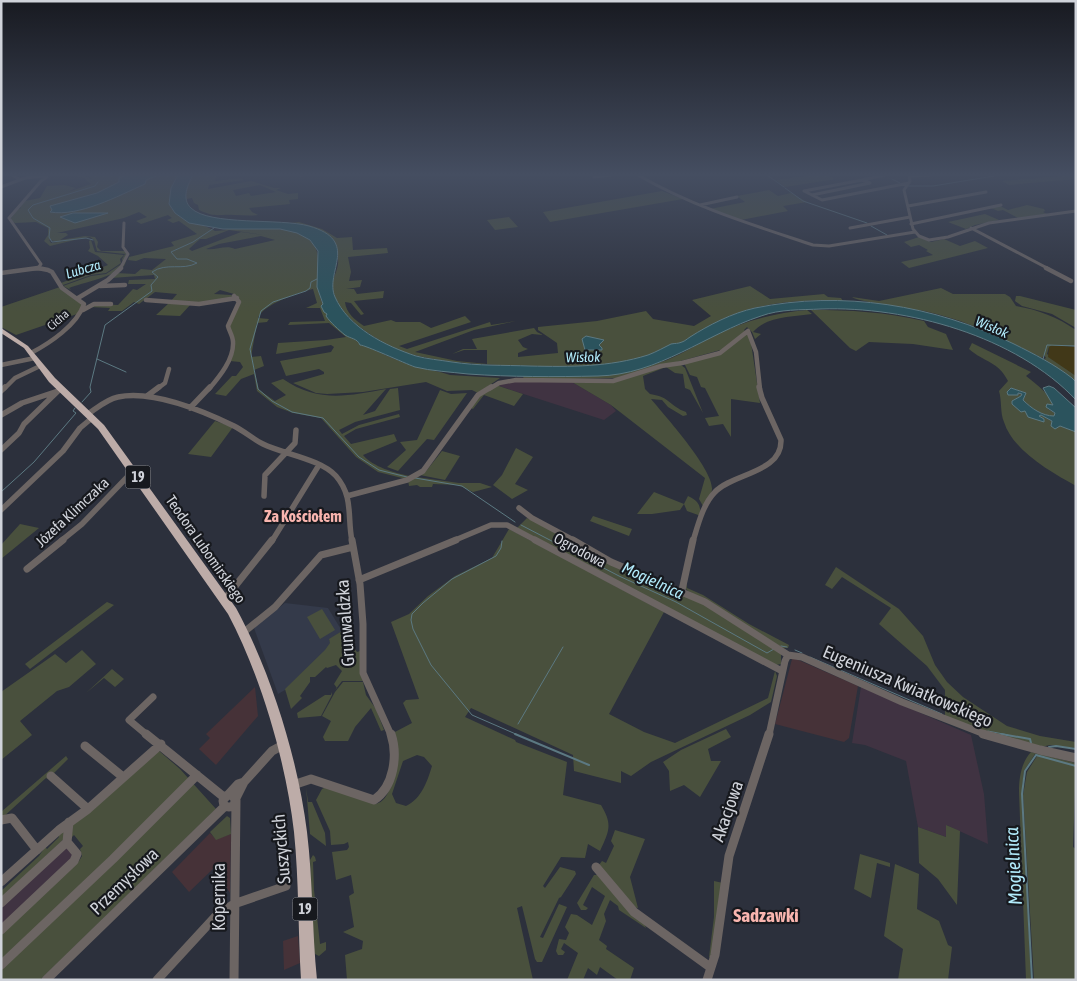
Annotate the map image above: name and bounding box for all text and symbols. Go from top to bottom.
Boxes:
water label: Lubcza [64,256,103,282]
street label: Cicha [44,307,72,333]
water label: Wisłok [973,313,1012,341]
water label: Wisłok [566,349,601,365]
road number: 19 [126,466,150,488]
street label: Józefa Klimczaka [32,474,112,550]
street label: Teodora Lubomirskiego [162,492,250,606]
district label: Za Kościołem [264,507,342,525]
street label: Ogrodowa [551,529,609,571]
water label: Mogielnica [619,558,687,603]
street label: Grunwaldzka [331,579,359,667]
street label: Eugeniusza Kwiatkowskiego [820,641,996,731]
street label: Akacjowa [707,778,747,844]
street label: Suszyckich [267,813,295,885]
water label: Mogielnica [1000,826,1026,906]
street label: Przemysłowa [85,843,163,919]
street label: Kopernika [208,863,229,931]
road number: 19 [292,898,318,921]
district label: Sadzawki [733,904,799,926]

